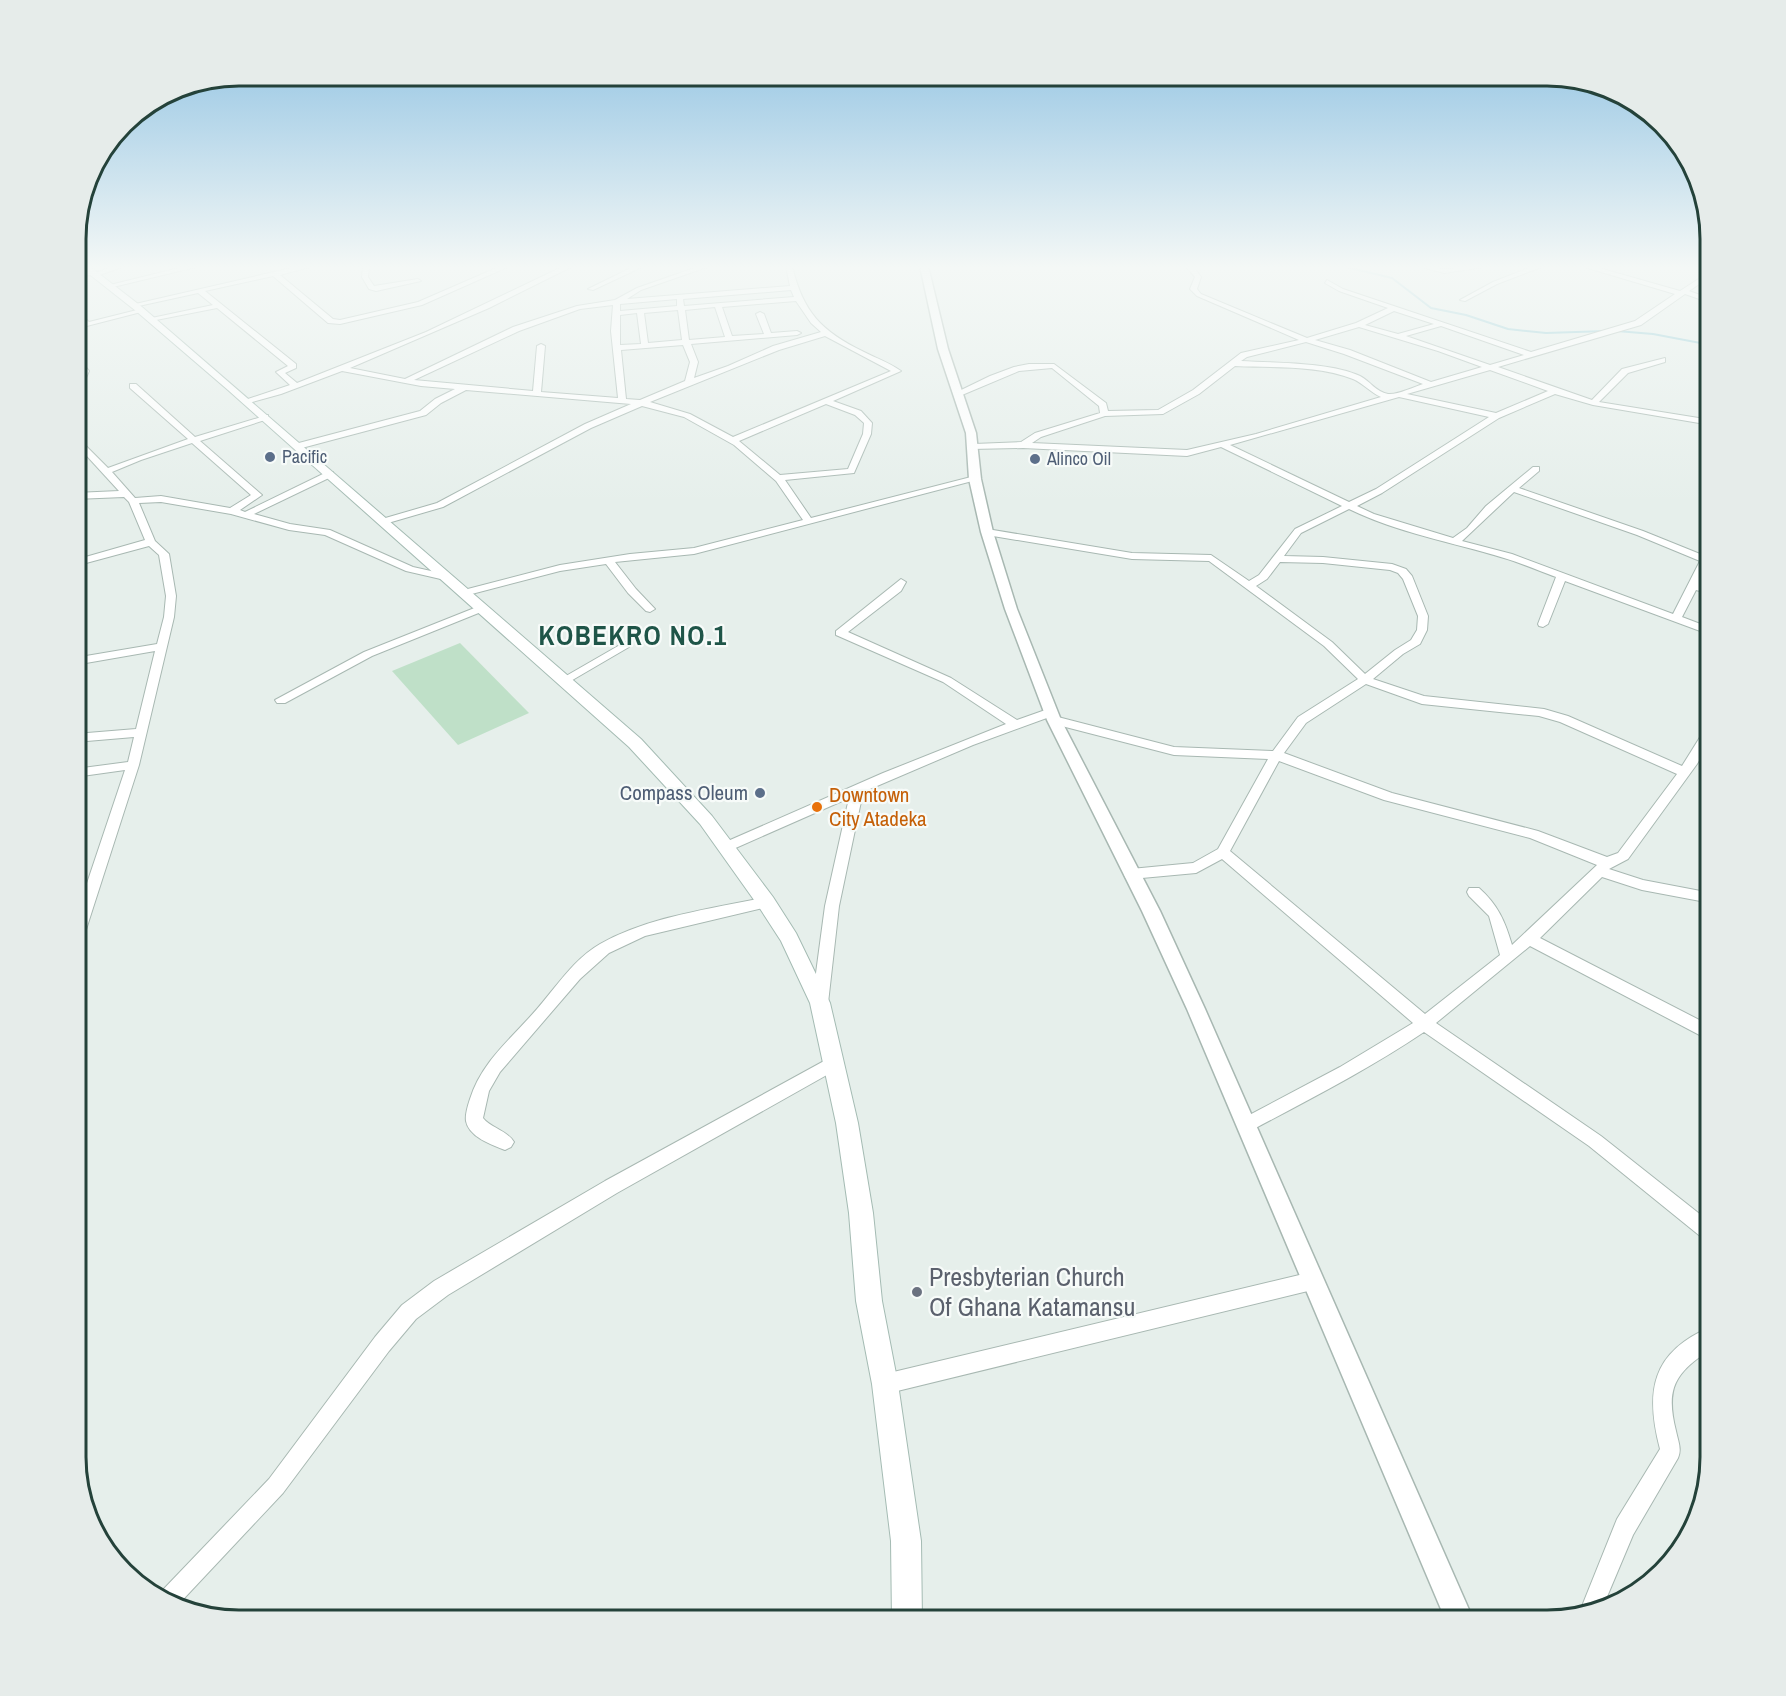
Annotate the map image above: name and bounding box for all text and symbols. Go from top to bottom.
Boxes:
place label: Pacific [282,444,327,469]
place label: Alinco Oil [1046,446,1111,471]
marker: Pacific [263,450,277,464]
marker: Alinco Oil [1028,452,1042,466]
district label: KOBEKRO NO.1 [539,617,728,653]
place label: Compass Oleum [620,778,748,807]
place label: Downtown City Atadeka [829,780,927,833]
marker: Compass Oleum [753,786,767,800]
marker: Downtown City Atadeka [810,800,824,814]
place label: Presbyterian Church Of Ghana Katamansu [929,1259,1135,1324]
marker: Presbyterian Church Of Ghana Katamansu [910,1285,924,1299]

